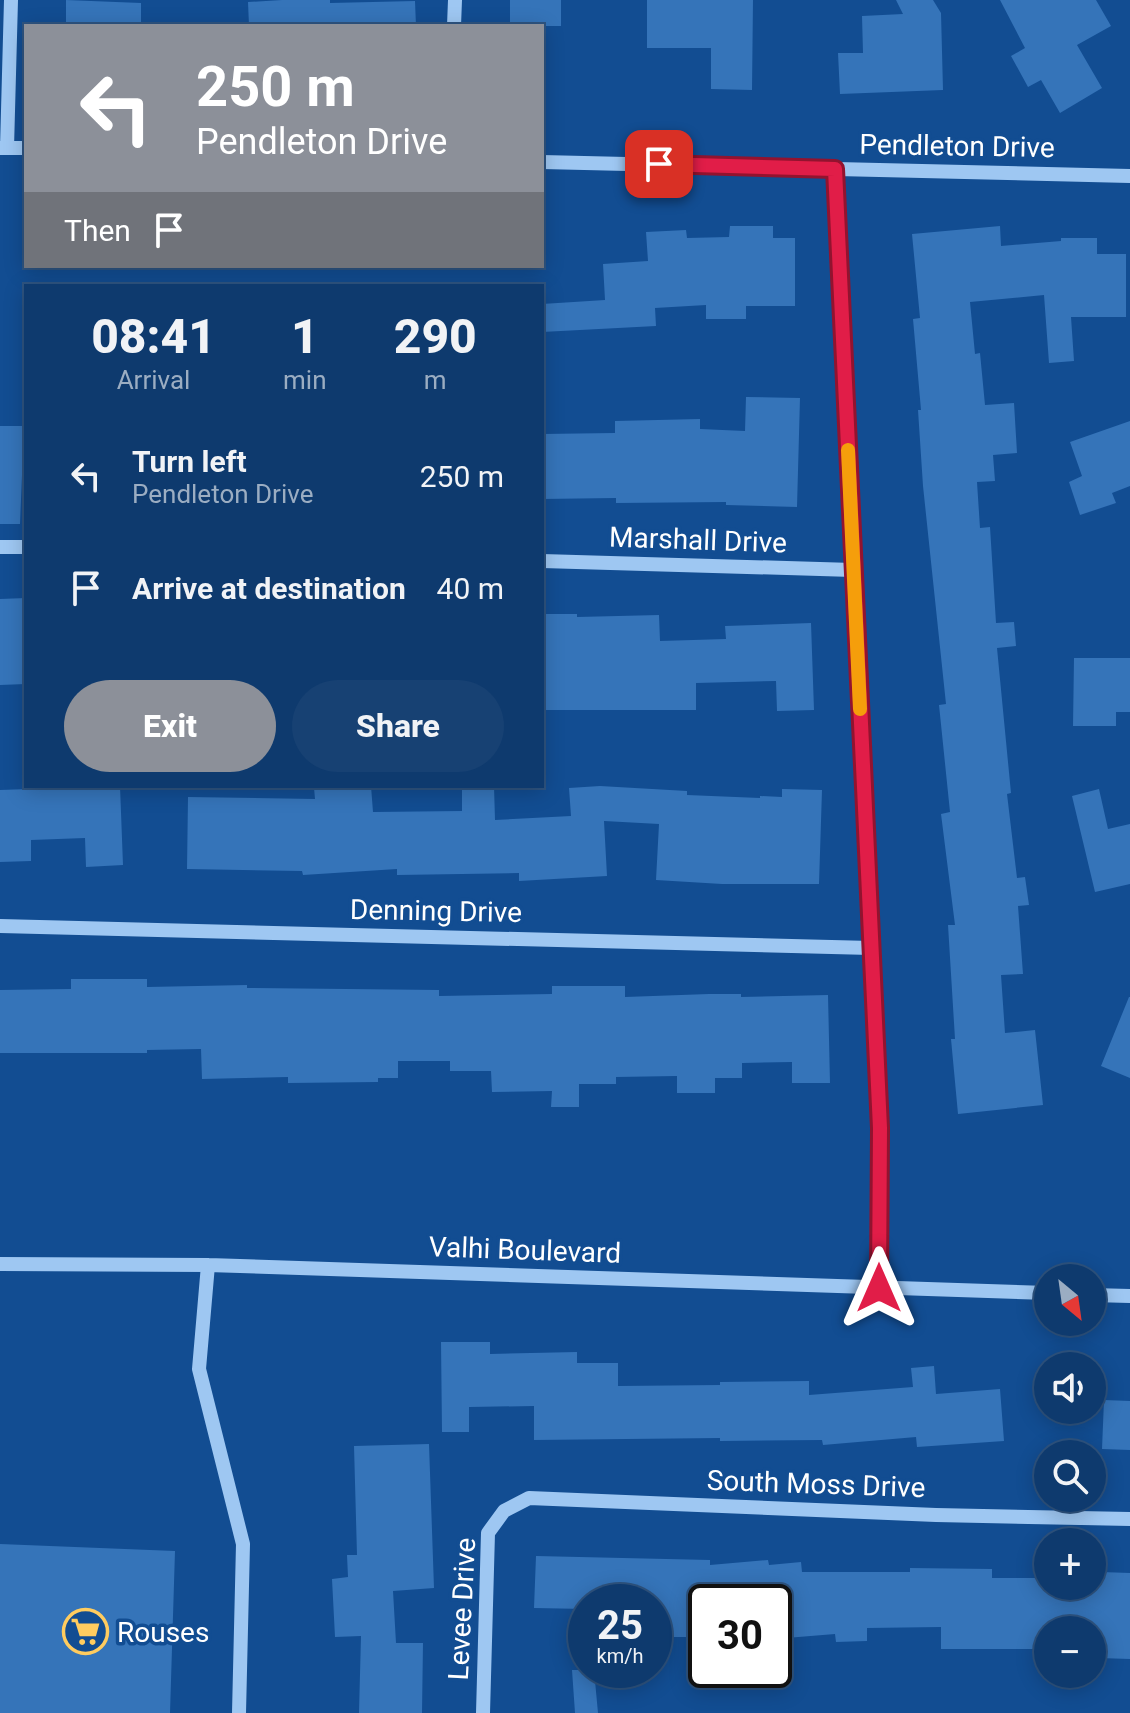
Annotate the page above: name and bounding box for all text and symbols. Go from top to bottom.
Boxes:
text: 250 m [196,54,355,120]
icon: left [64,56,168,160]
text: Pendleton Drive [196,121,447,163]
street label: Pendleton Drive [859,128,1055,164]
pin [625,130,693,198]
icon: arrive [637,142,681,186]
icon: arrive [147,208,191,252]
text: Then [64,213,131,248]
text: 08:41 [91,308,216,365]
text: 1 [291,308,319,365]
text: 290 [394,308,477,365]
text: Arrival [117,365,190,395]
text: min [283,365,327,395]
text: m [424,365,447,395]
text: Turn left [132,444,247,479]
icon: left [64,454,108,498]
text: 250 m [420,459,504,494]
text: Pendleton Drive [132,479,313,509]
street label: Marshall Drive [609,520,787,560]
icon: arrive [64,566,108,610]
text: Arrive at destination [132,571,406,606]
text: 40 m [437,571,504,606]
button: Exit [64,680,276,772]
button: Share [292,680,504,772]
street label: Denning Drive [350,893,522,929]
street label: Valhi Boulevard [428,1230,622,1270]
position arrow [837,1246,921,1330]
north arrow [1034,1264,1106,1336]
map controls [1034,1264,1106,1688]
button: sound [1034,1352,1106,1424]
button: search [1034,1440,1106,1512]
street label: South Moss Drive [706,1464,926,1504]
button: + [1034,1528,1106,1600]
street label: Levee Drive [442,1537,482,1681]
speed limit sign: 30 [688,1584,792,1688]
text: 25 [597,1602,643,1649]
supermarket icon: Rouses [62,1608,110,1656]
place label: Rouses [117,1616,209,1649]
button: − [1034,1616,1106,1688]
text: km/h [597,1644,643,1668]

